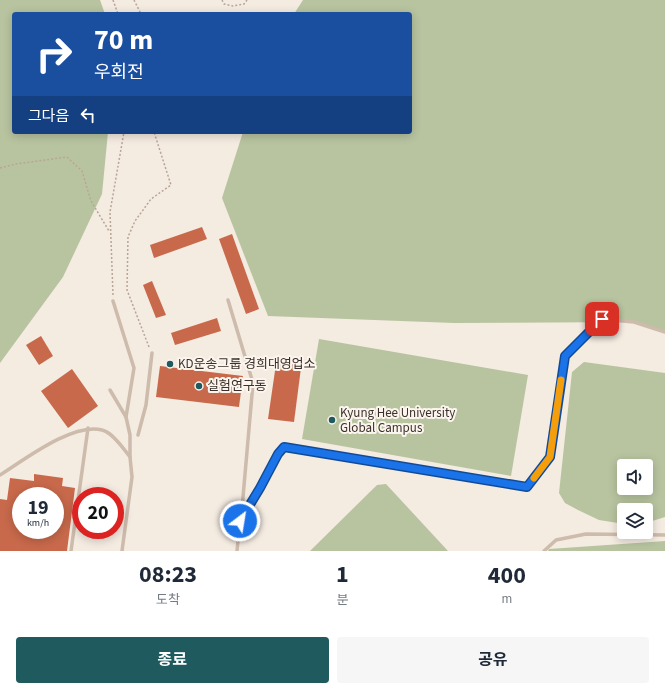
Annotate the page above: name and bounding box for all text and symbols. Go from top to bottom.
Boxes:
text: 70 m [94,20,153,60]
icon: right [28,28,80,80]
text: 우회전 [94,60,144,85]
icon: left [77,104,99,126]
text: 그다음 [28,106,69,127]
pin [585,302,619,336]
icon: arrive [591,308,613,330]
place label: KD운송그룹 경희대영업소 [178,355,316,373]
marker: KD운송그룹 경희대영업소 [165,359,175,369]
place label: 실험연구동 [207,377,267,395]
marker: 실험연구동 [194,381,204,391]
place label: Kyung Hee University Global Campus [340,404,455,437]
marker: Kyung Hee University Global Campus [327,415,337,425]
map controls [617,459,653,539]
button: sound [617,459,653,495]
speed limit sign: 20 [72,487,124,539]
text: 19 [27,494,49,522]
position arrow [219,500,261,542]
button: layers [617,503,653,539]
text: km/h [27,516,49,530]
text: 08:23 [139,557,197,592]
text: 1 [336,557,349,592]
text: 400 [488,558,526,593]
text: m [501,590,512,608]
text: 도착 [156,591,180,609]
text: 분 [336,591,348,609]
button: 종료 [16,637,329,683]
button: 공유 [337,637,649,683]

